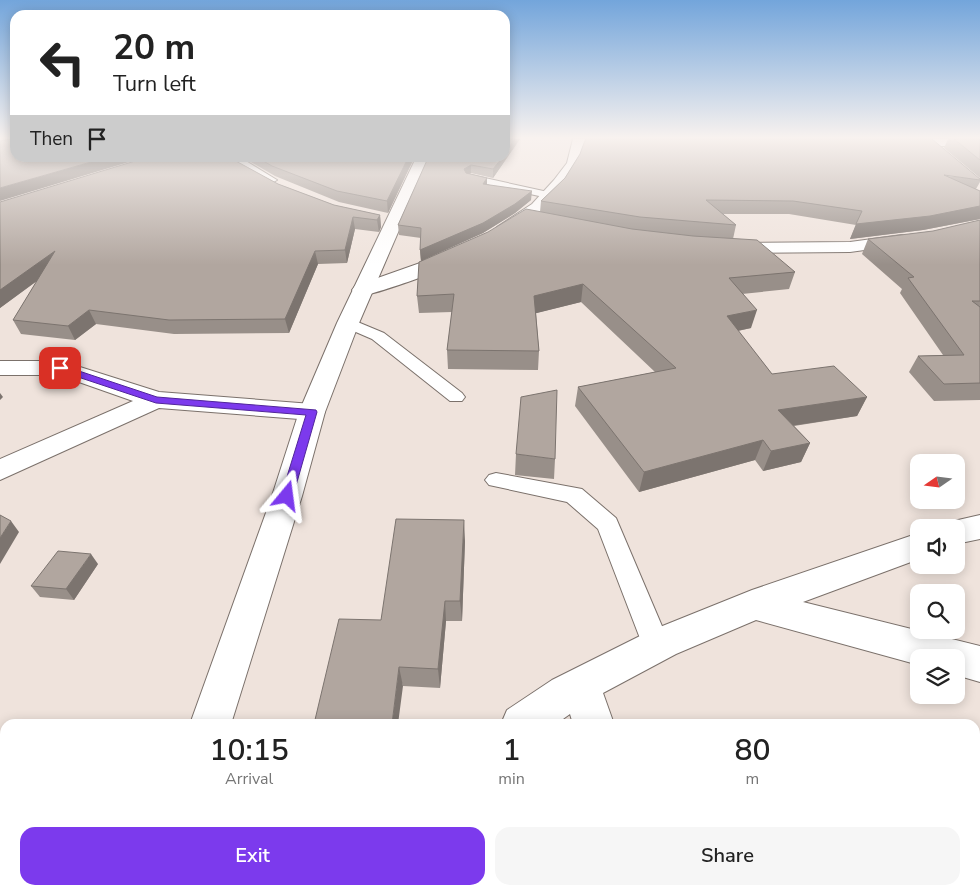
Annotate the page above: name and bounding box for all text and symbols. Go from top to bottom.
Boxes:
text: 20 m [113,24,195,71]
icon: left [30,30,95,95]
text: Turn left [113,69,196,99]
icon: arrive [83,125,111,153]
text: Then [30,126,73,152]
pin [39,347,81,389]
icon: arrive [46,354,74,382]
north arrow [910,454,965,509]
map controls [910,454,965,704]
position arrow [260,469,312,521]
button: sound [910,519,965,574]
button: search [910,584,965,639]
button: layers [910,649,965,704]
text: 10:15 [210,730,289,771]
text: 1 [503,730,521,771]
text: 80 [734,730,770,771]
text: Arrival [225,768,273,790]
text: min [498,768,525,790]
text: m [746,768,759,790]
button: Exit [20,827,485,885]
button: Share [495,827,960,885]

